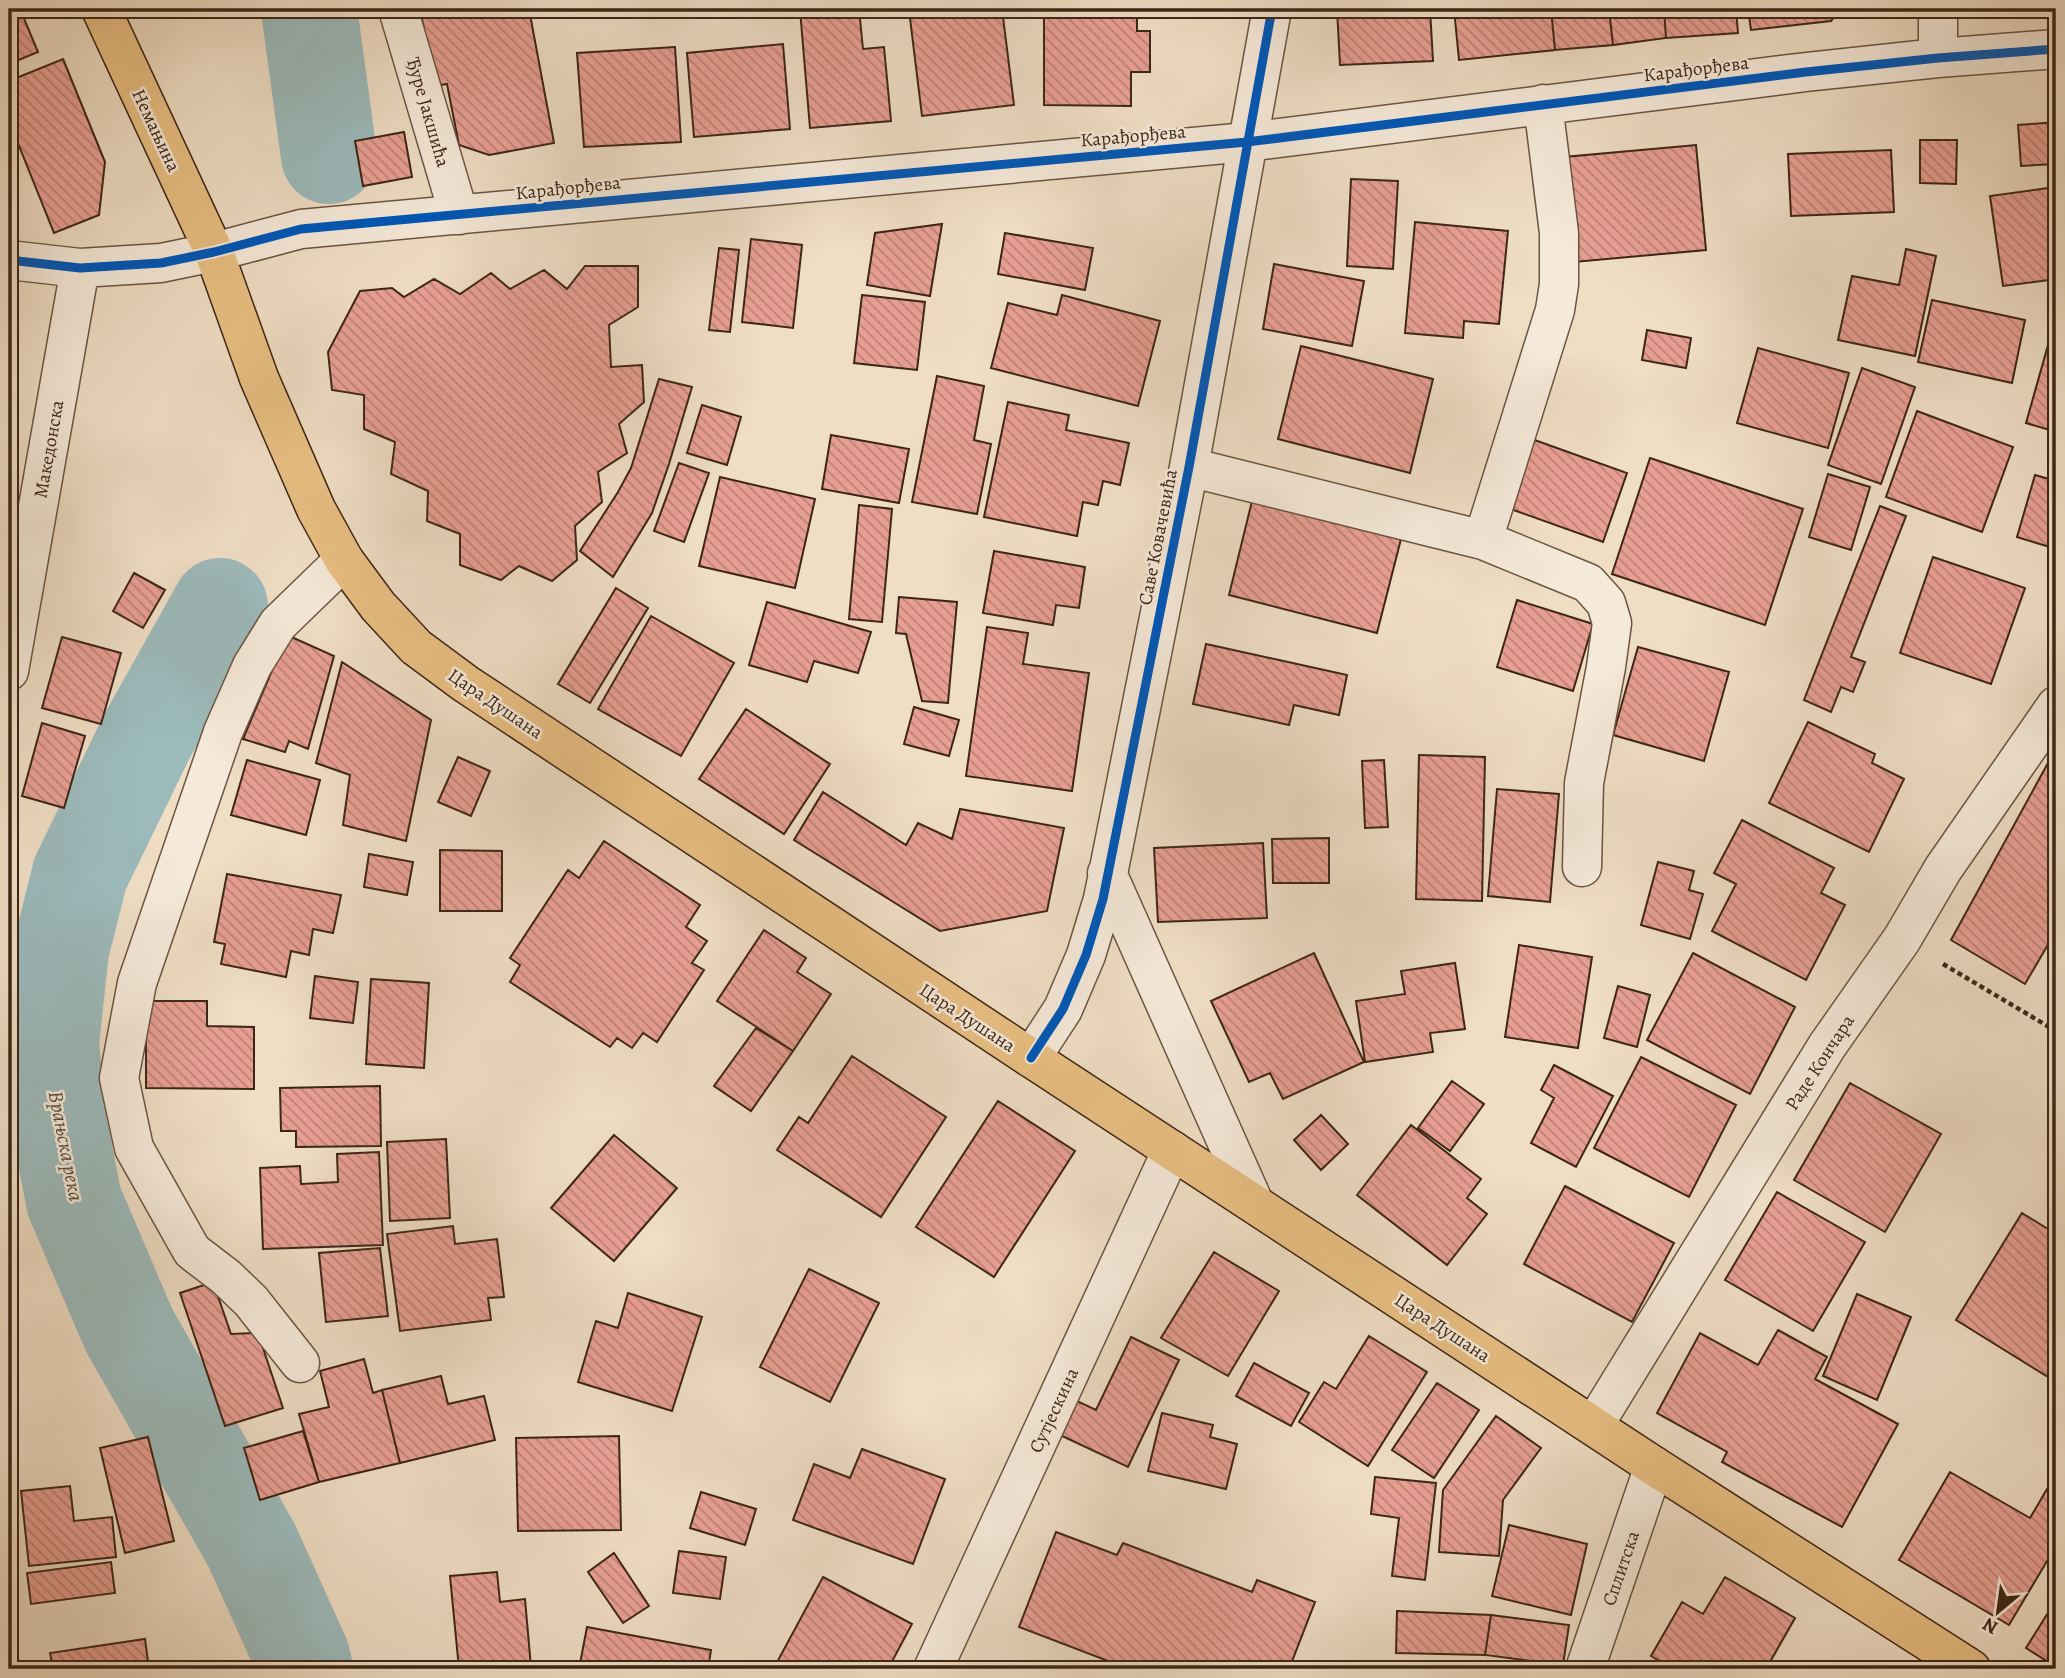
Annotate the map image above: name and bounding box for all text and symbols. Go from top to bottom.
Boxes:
street label: Карађорђева [1642,50,1750,88]
street label: Ђуре Јакшића [400,54,456,170]
street label: Немањина [126,85,187,176]
street label: Карађорђева [1079,118,1187,154]
street label: Карађорђева [514,170,622,206]
street label: Македонска [28,398,70,500]
street label: Саве Ковачевића [1132,467,1184,607]
street label: Цара Душана [443,662,548,745]
street label: Цара Душана [914,977,1021,1059]
street label: Раде Кончара [1779,1009,1861,1116]
water label: Врањска река [42,1088,90,1204]
street label: Цара Душана [1389,1287,1496,1369]
street label: Сутјескина [1023,1363,1085,1457]
street label: Сплитска [1596,1527,1646,1609]
north arrow [1964,1576,2034,1646]
text: N [1978,1611,2003,1641]

